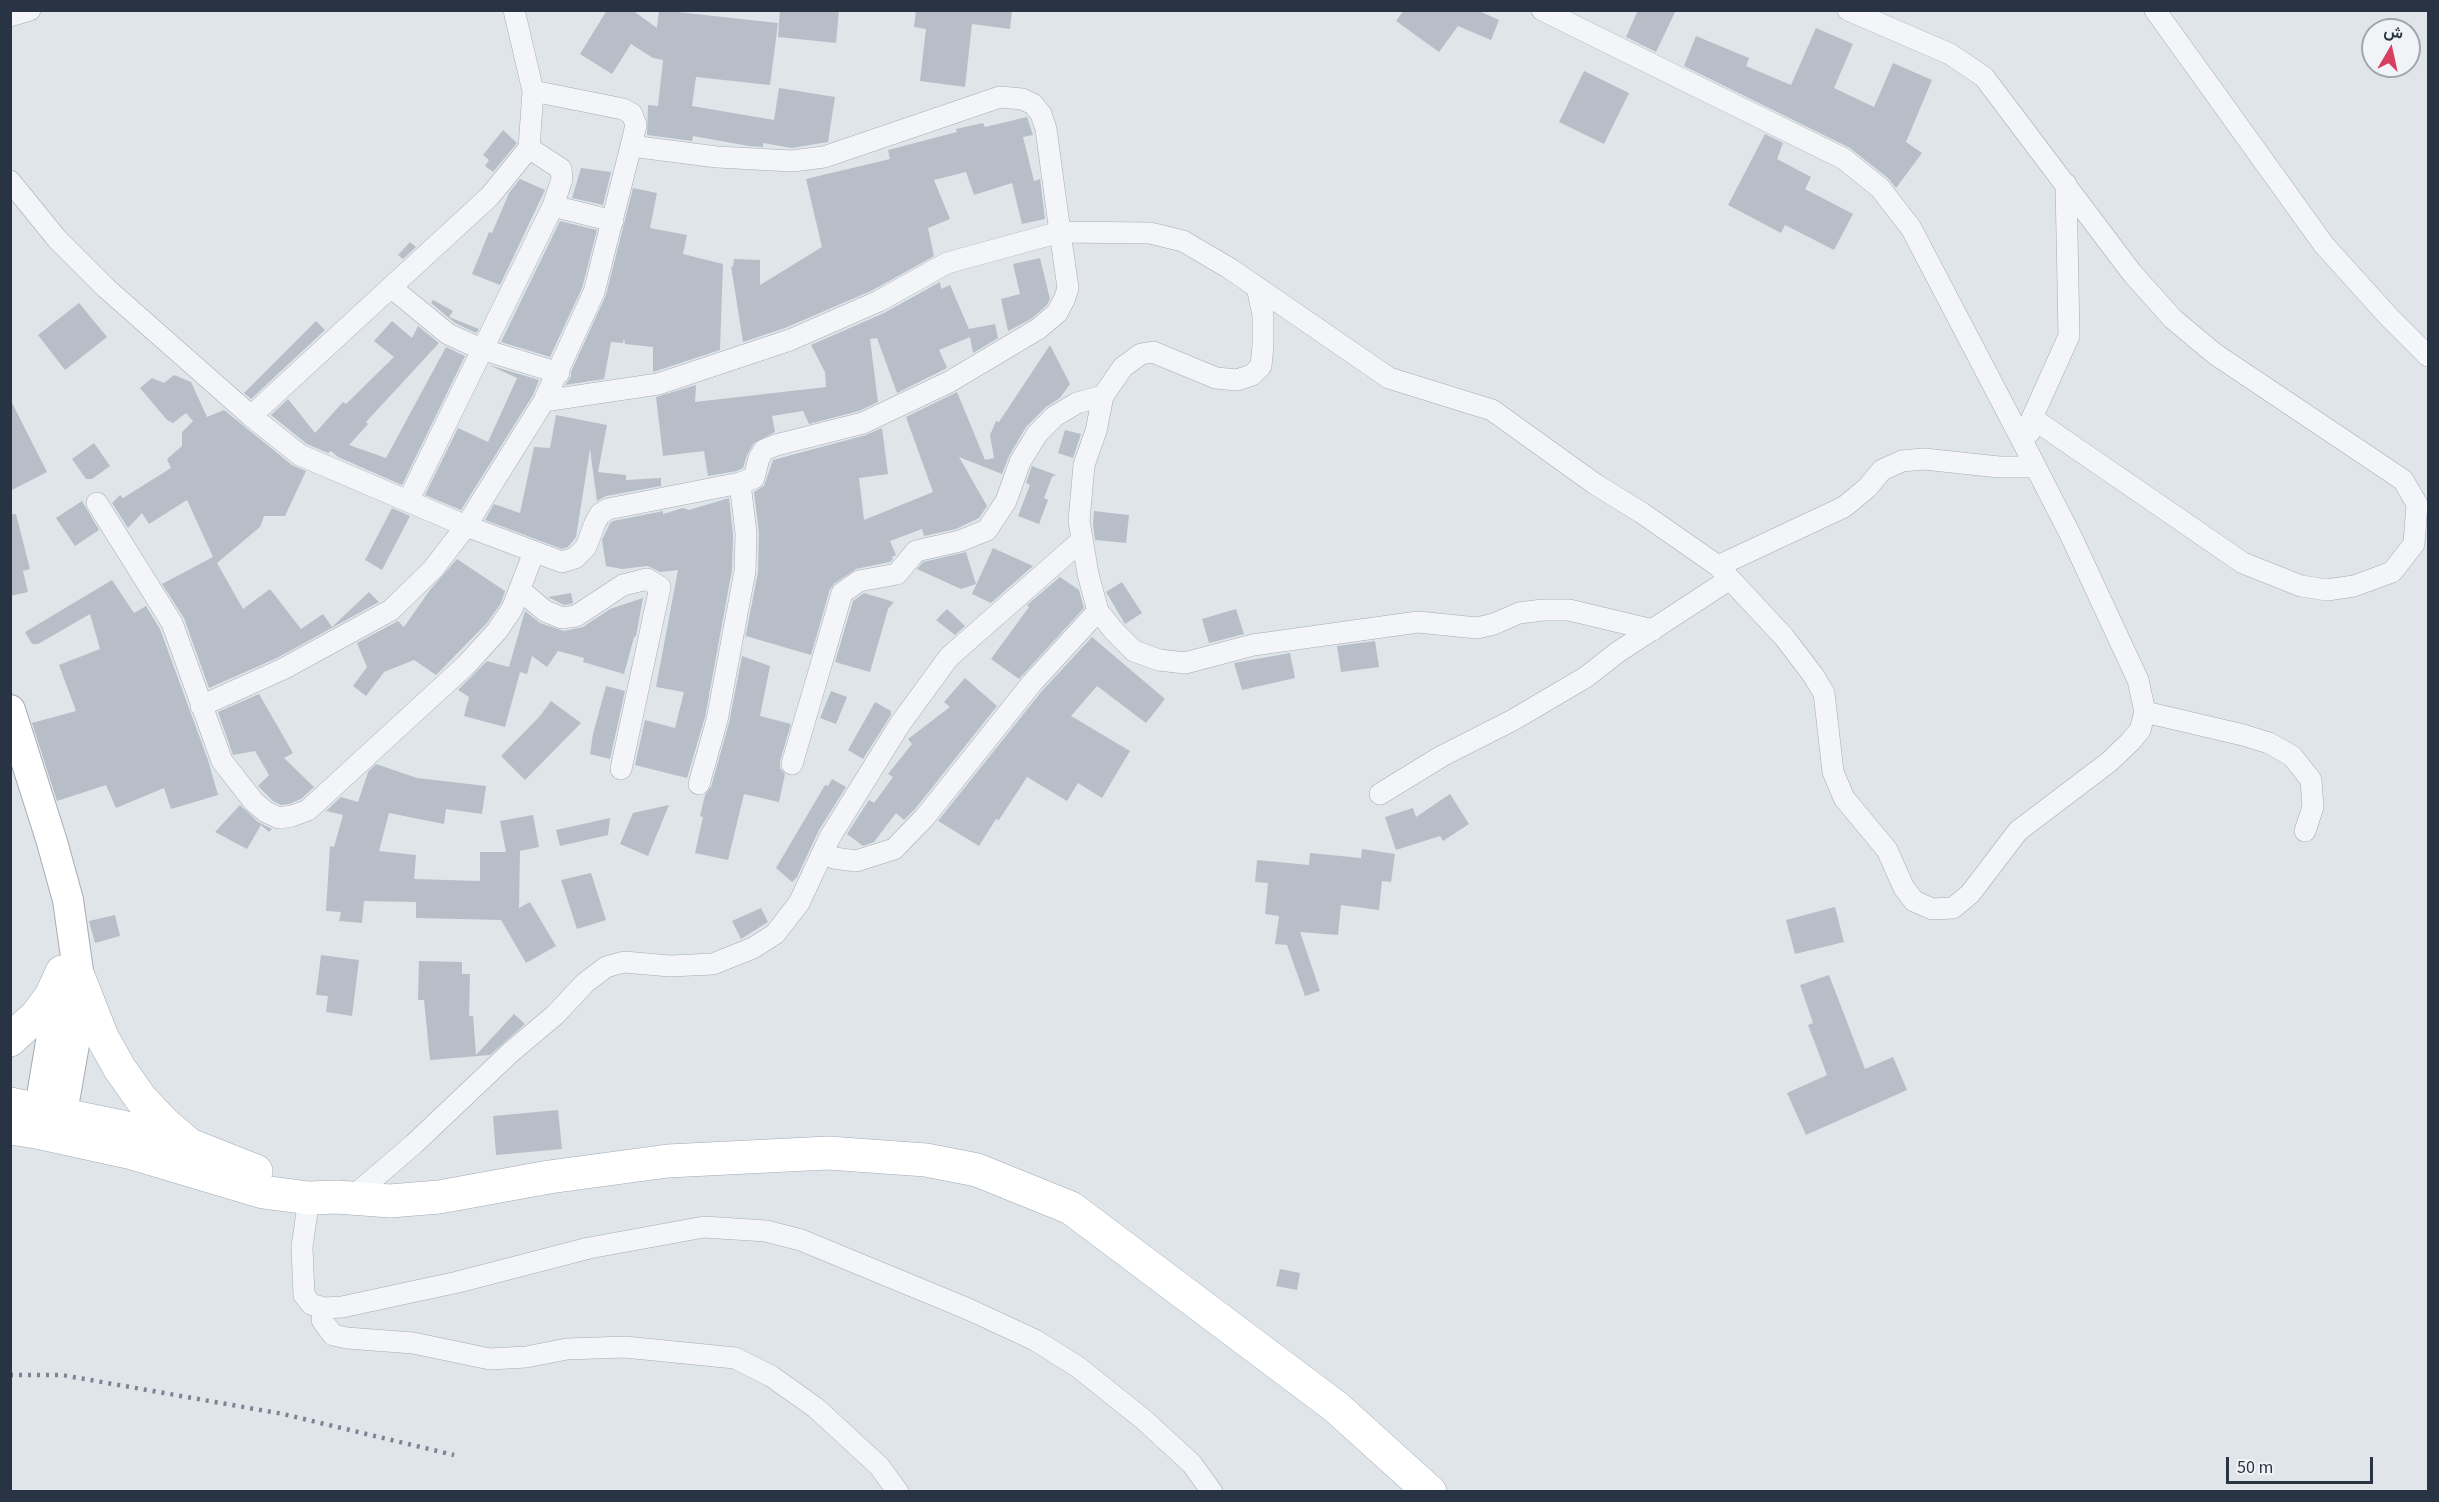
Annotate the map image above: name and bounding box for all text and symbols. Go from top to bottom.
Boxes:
north arrow [2361,18,2421,78]
text: ش [2382,20,2405,45]
scale bar [2229,1445,2376,1483]
text: 50 m [2237,1455,2273,1480]

